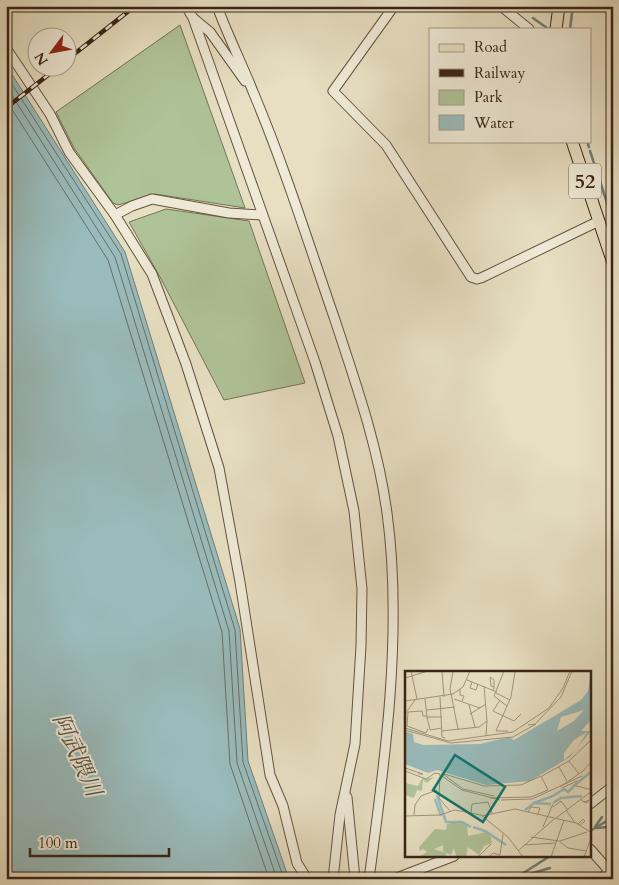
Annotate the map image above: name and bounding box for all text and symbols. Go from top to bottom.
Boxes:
north arrow [28,28,78,78]
legend [429,28,592,142]
text: Road [474,37,507,57]
text: N [30,48,53,69]
text: Railway [474,63,525,83]
text: Park [474,87,503,107]
text: Water [473,113,515,133]
road number: 52 [569,164,601,198]
inset map [405,671,592,858]
water label: 阿武隈川 [45,709,109,803]
scale bar [30,825,169,857]
text: 100 m [38,833,78,853]

